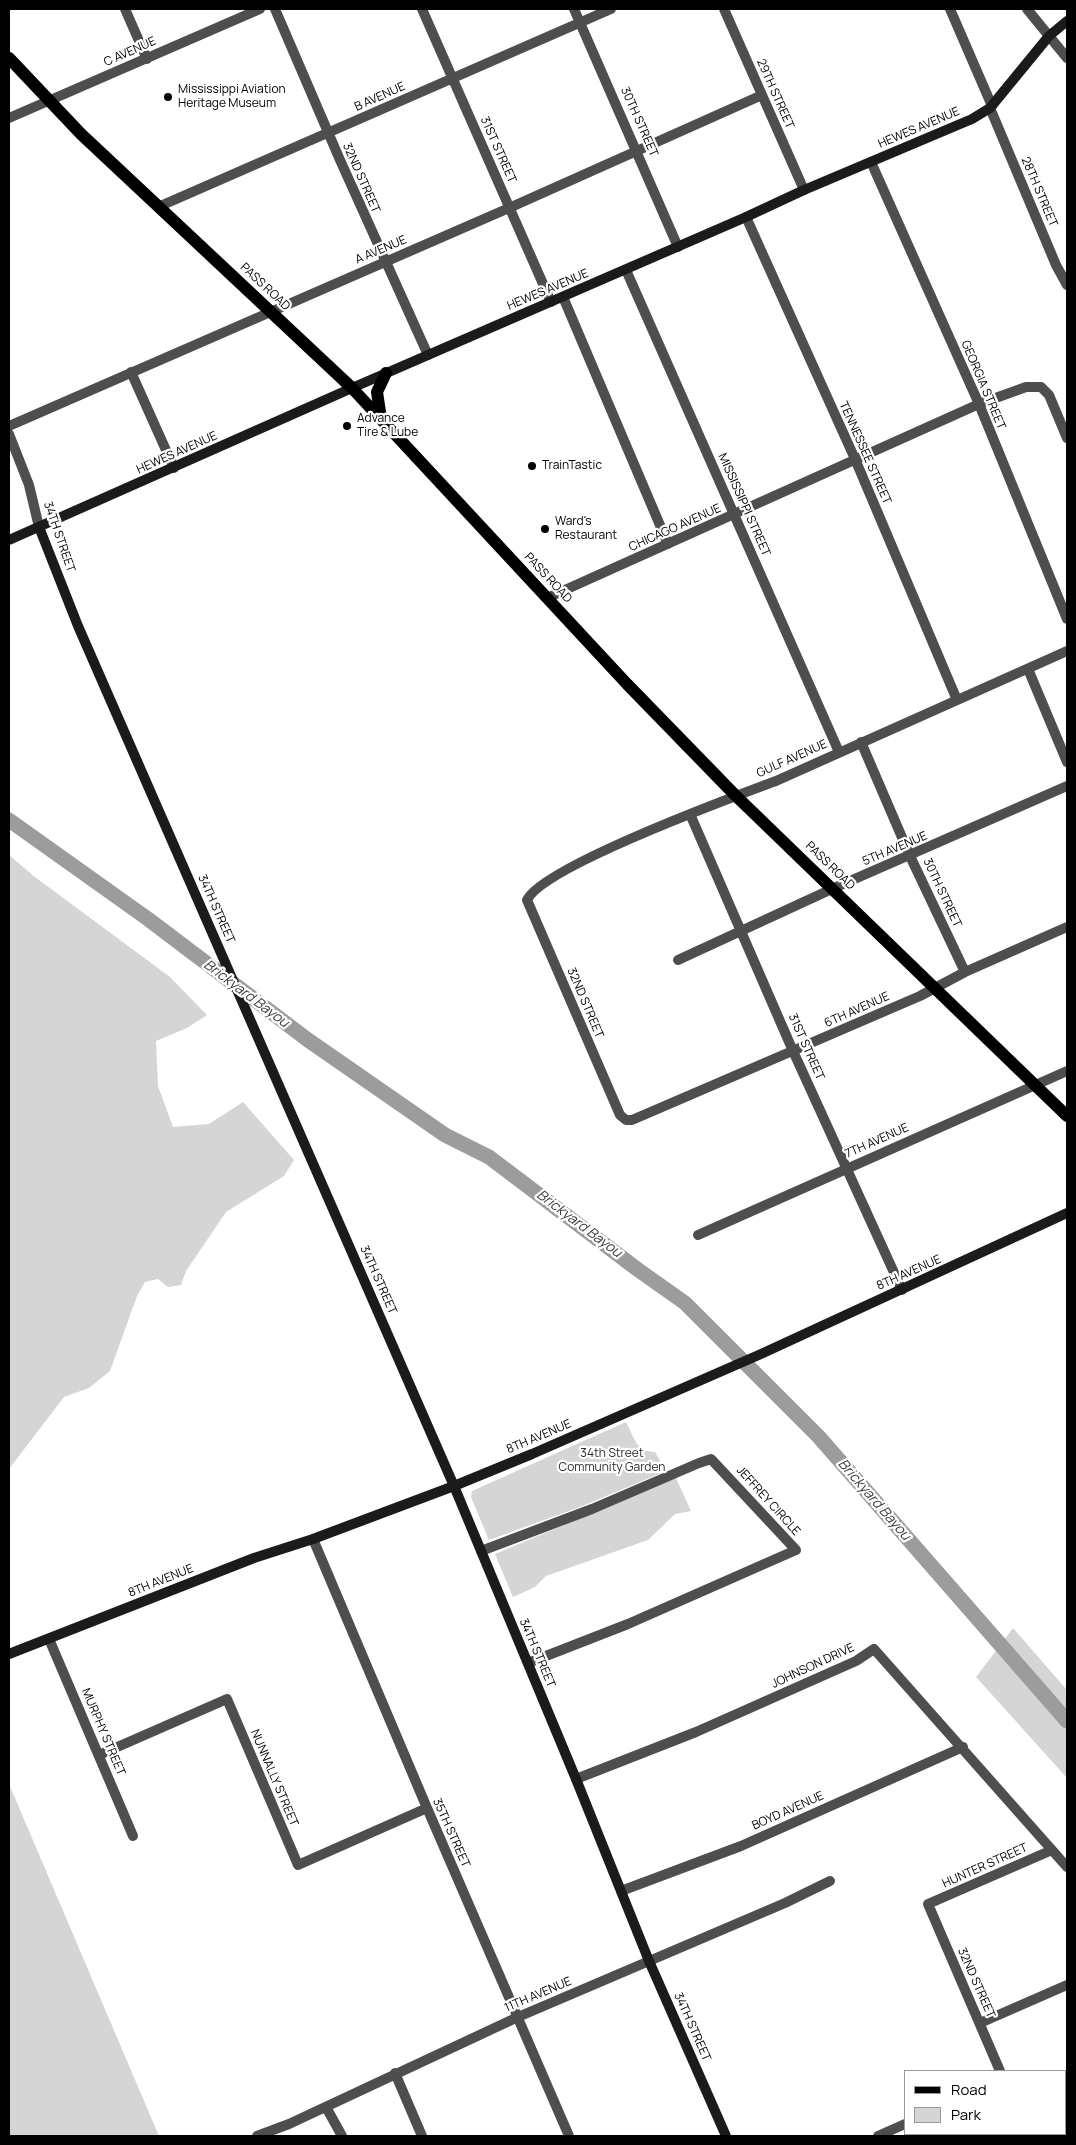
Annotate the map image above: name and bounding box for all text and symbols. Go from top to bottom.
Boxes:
street label: C AVENUE [102,34,158,70]
street label: 29TH STREET [753,57,797,131]
street label: B AVENUE [352,79,408,115]
place label: Mississippi Aviation Heritage Museum [178,83,286,111]
street label: 30TH STREET [617,85,661,159]
marker: Mississippi Aviation Heritage Museum [162,91,174,103]
street label: HEWES AVENUE [876,104,962,152]
street label: 31ST STREET [477,115,519,185]
street label: 32ND STREET [339,141,383,215]
street label: 28TH STREET [1018,155,1060,229]
street label: A AVENUE [353,233,409,267]
street label: PASS ROAD [237,260,293,314]
street label: HEWES AVENUE [505,266,591,314]
street label: GEORGIA STREET [958,338,1008,432]
street label: TENNESSEE STREET [836,399,894,507]
place label: Advance Tire & Lube [357,412,418,440]
marker: Advance Tire & Lube [341,420,353,432]
street label: HEWES AVENUE [134,429,220,477]
street label: MISSISSIPPI STREET [715,451,773,559]
place label: TrainTastic [542,459,602,473]
marker: TrainTastic [526,460,538,472]
street label: 34TH STREET [40,500,78,574]
street label: CHICAGO AVENUE [627,501,723,555]
place label: Ward's Restaurant [555,515,617,543]
marker: Ward's Restaurant [539,523,551,535]
street label: PASS ROAD [521,550,575,606]
street label: GULF AVENUE [754,737,830,781]
street label: 5TH AVENUE [860,829,930,869]
street label: PASS ROAD [802,839,858,893]
street label: 30TH STREET [920,856,964,930]
street label: 34TH STREET [194,872,238,946]
water label: Brickyard Bayou [200,957,292,1031]
street label: 32ND STREET [564,966,606,1040]
street label: 6TH AVENUE [822,989,892,1031]
street label: 31ST STREET [785,1012,827,1082]
street label: 7TH AVENUE [843,1121,911,1161]
water label: Brickyard Bayou [533,1187,625,1261]
street label: 34TH STREET [356,1243,400,1317]
street label: 8TH AVENUE [875,1252,943,1294]
street label: 8TH AVENUE [504,1417,574,1457]
park label: 34th Street Community Garden [559,1447,665,1475]
water label: Brickyard Bayou [834,1456,914,1544]
street label: JEFFREY CIRCLE [733,1463,803,1539]
street label: 8TH AVENUE [126,1561,196,1601]
street label: 34TH STREET [516,1616,558,1690]
street label: JOHNSON DRIVE [769,1640,857,1692]
street label: MURPHY STREET [78,1686,128,1778]
street label: NUNNALLY STREET [247,1727,301,1829]
street label: BOYD AVENUE [750,1789,826,1833]
street label: 35TH STREET [429,1796,473,1870]
street label: HUNTER STREET [940,1841,1030,1891]
street label: 32ND STREET [954,1946,998,2020]
street label: 11TH AVENUE [502,1974,574,2016]
street label: 34TH STREET [670,1990,714,2064]
legend [904,2070,1066,2135]
text: Road [951,2079,987,2100]
text: Park [951,2104,981,2125]

